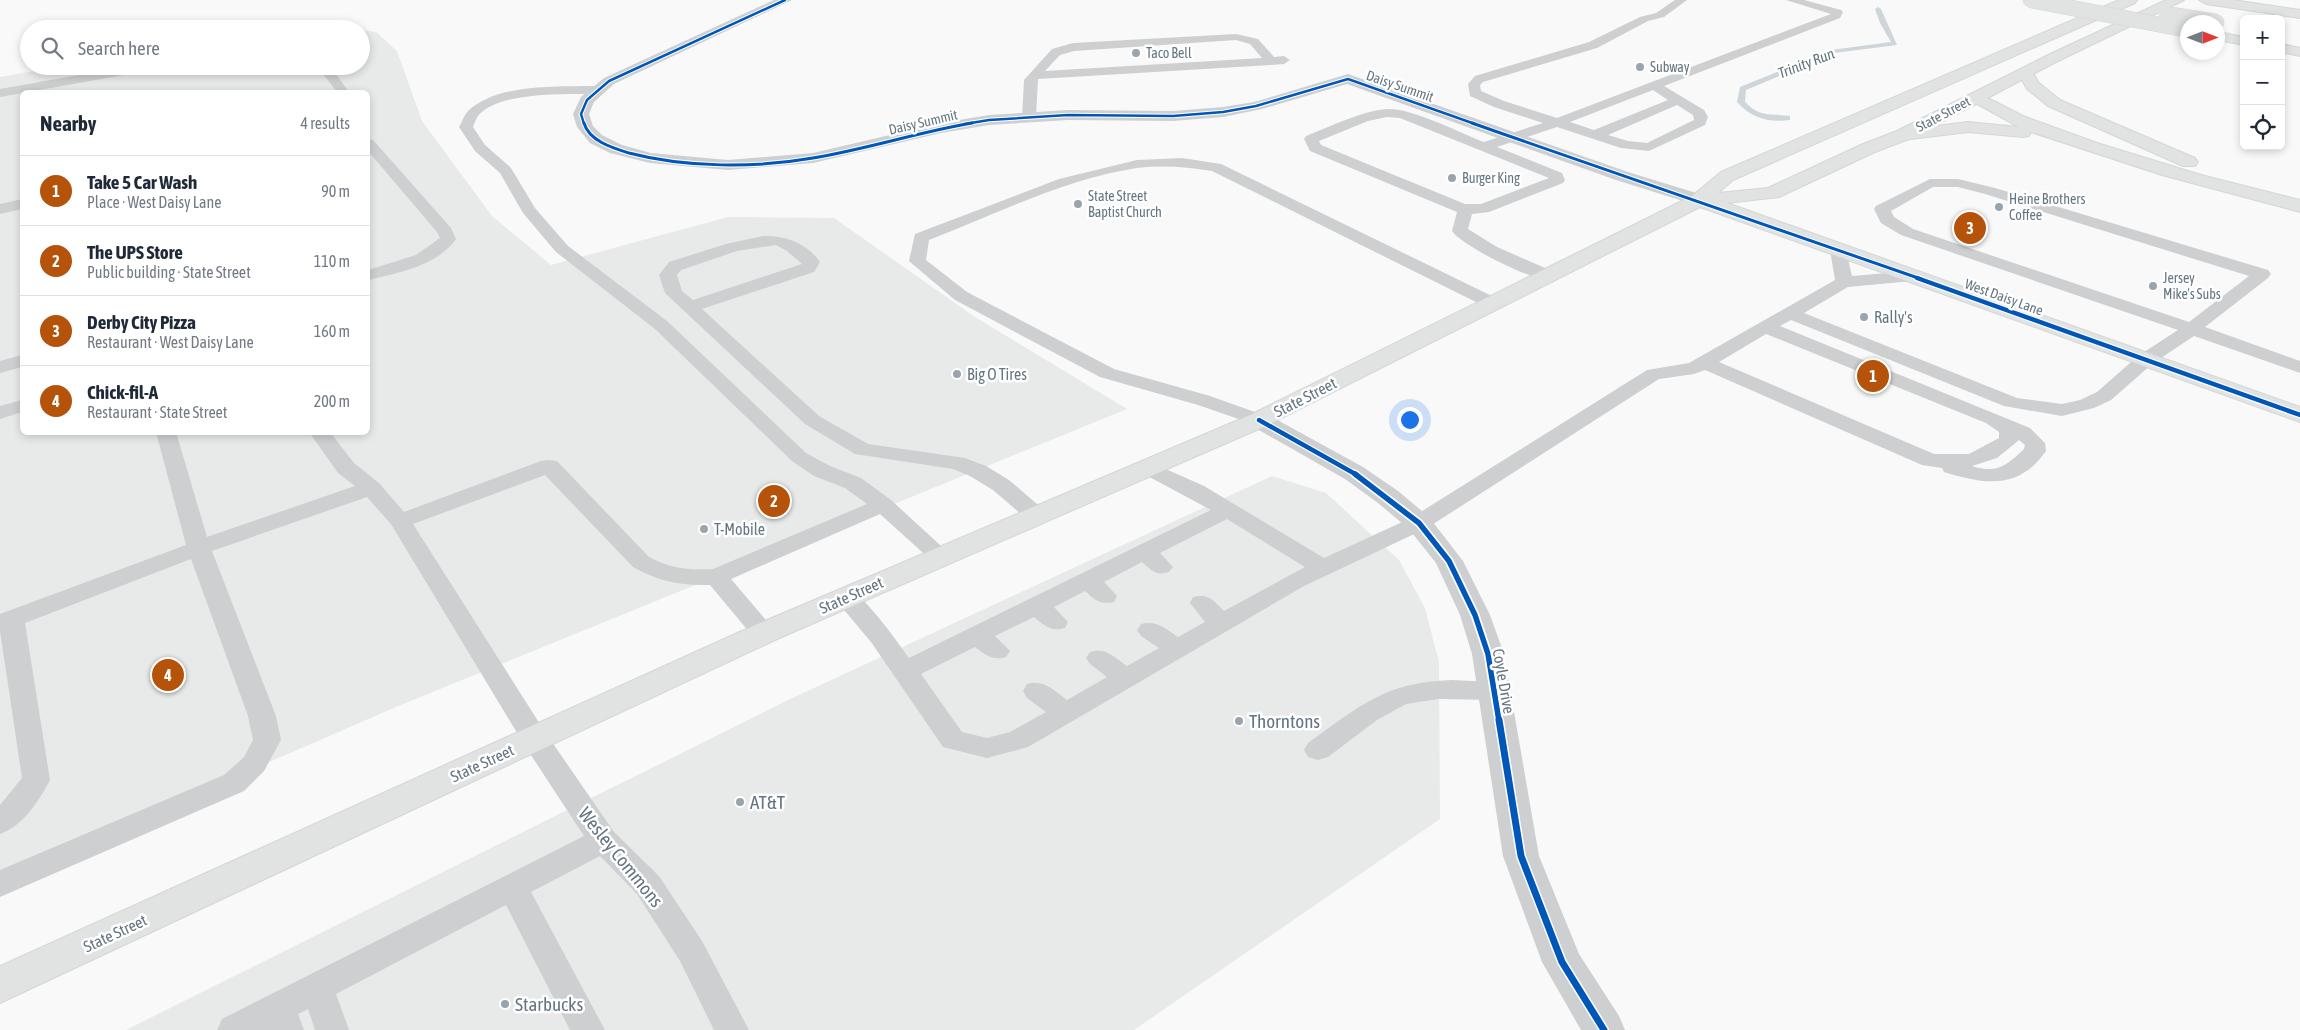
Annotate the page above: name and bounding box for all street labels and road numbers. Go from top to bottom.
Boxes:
street label: Daisy Summit [1364,67,1436,105]
street label: State Street [1913,93,1973,135]
street label: Daisy Summit [887,106,959,138]
street label: West Daisy Lane [1963,275,2045,319]
street label: State Street [1271,373,1340,420]
street label: State Street [816,573,886,617]
street label: Coyle Drive [1488,647,1519,715]
street label: State Street [447,740,517,785]
street label: Wesley Commons [574,803,668,912]
street label: State Street [80,910,150,955]

